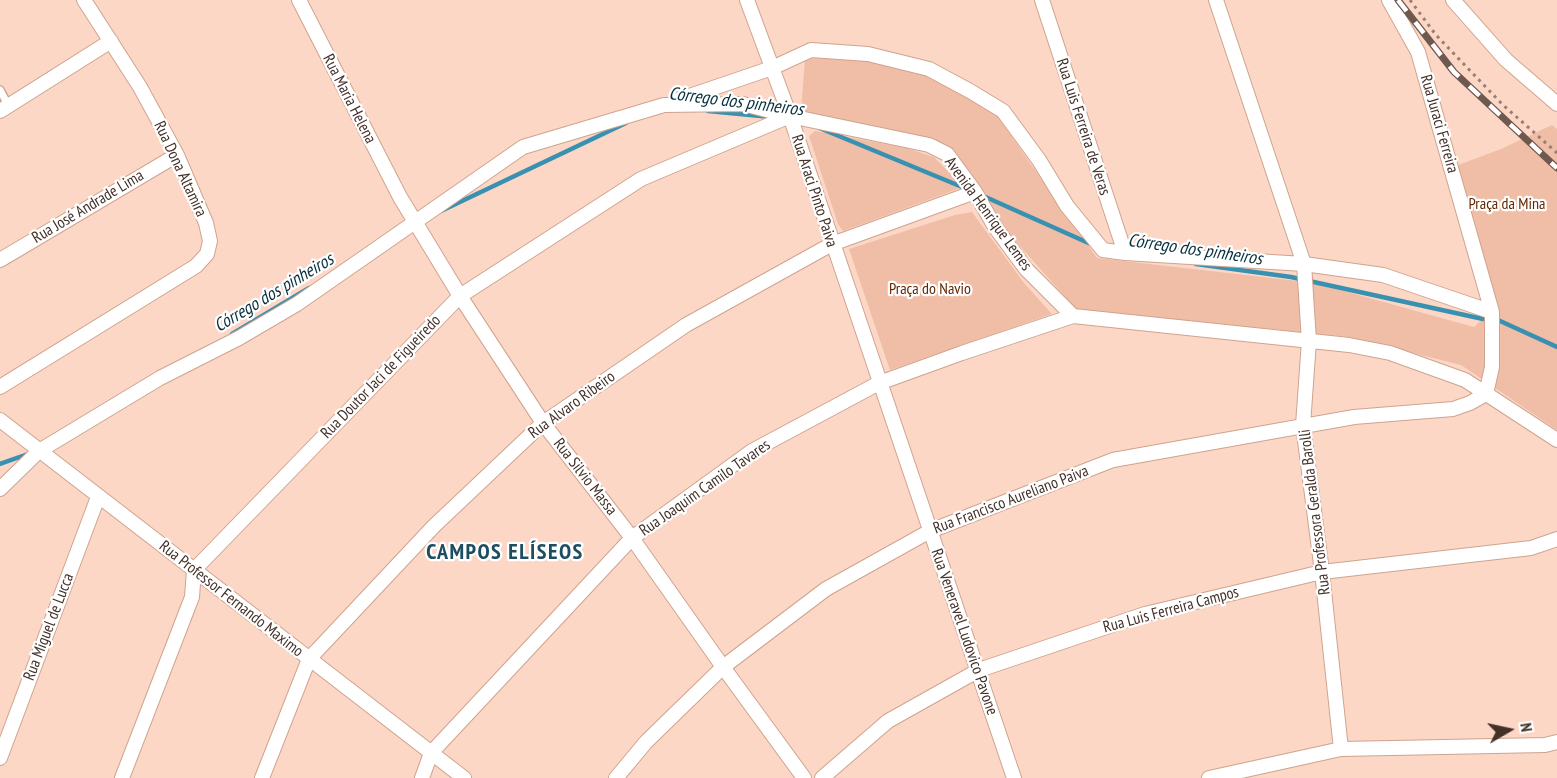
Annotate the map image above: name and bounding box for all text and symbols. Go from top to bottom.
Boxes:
street label: Rua Maria Helena [318,51,380,147]
street label: Rua Luis Ferreira de Veras [1052,56,1114,198]
street label: Rua Juraci Ferreira [1416,73,1462,175]
water label: Córrego dos pinheiros [668,83,804,121]
street label: Rua Dona Altamira [149,118,211,220]
street label: Rua Araci Pinto Paiva [787,132,841,250]
street label: Avenida Henrique Lemes [940,153,1036,275]
street label: Rua José Andrade Lima [29,166,147,248]
park label: Praça da Mina [1469,194,1545,214]
water label: Córrego dos pinheiros [1127,230,1263,270]
water label: Córrego dos pinheiros [210,249,338,337]
park label: Praça do Navio [889,279,971,299]
street label: Rua Doutor Jaci de Figueiredo [317,311,445,443]
street label: Rua Alvaro Ribeiro [525,367,619,443]
street label: Rua Professora Geralda Barolli [1295,428,1335,596]
street label: Rua Silvio Massa [549,435,621,519]
street label: Rua Joaquim Camilo Tavares [636,436,774,540]
street label: Rua Francisco Aureliano Paiva [931,462,1091,538]
street label: Rua Professor Fernando Maximo [155,537,307,661]
district label: CAMPOS ELÍSEOS [426,540,584,566]
street label: Rua Veneravel Ludovico Pavone [927,546,1001,718]
street label: Rua Miguel de Lucca [20,571,78,683]
street label: Rua Luis Ferreira Campos [1101,583,1241,637]
north arrow [1479,700,1539,760]
text: N [1516,721,1537,733]

